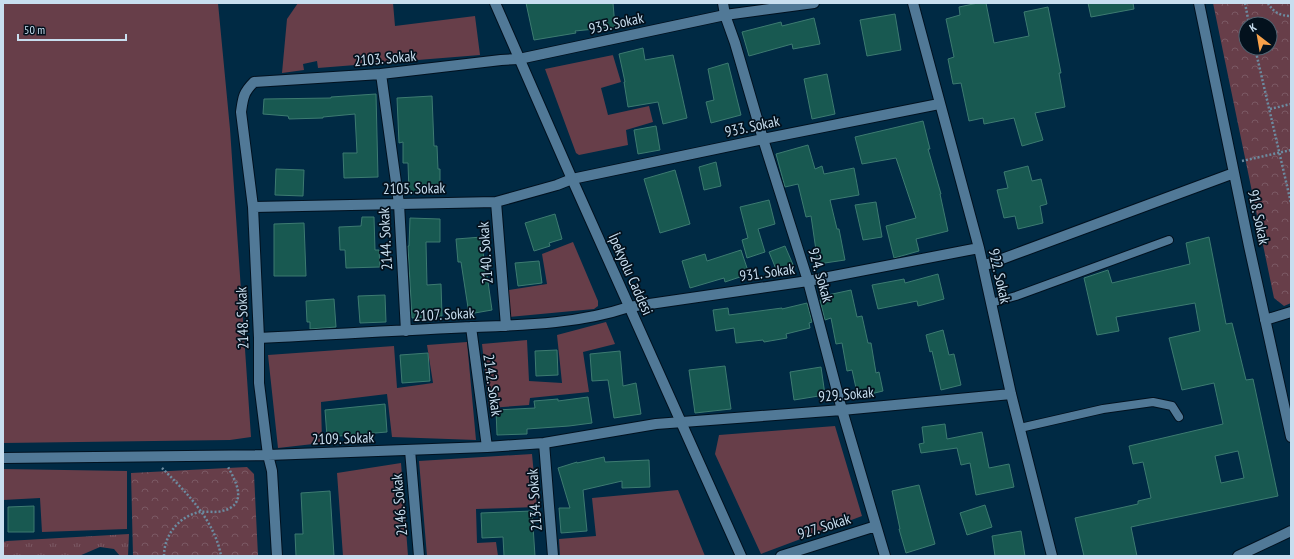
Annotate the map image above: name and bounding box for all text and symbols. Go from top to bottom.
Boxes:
street label: 935. Sokak [587,8,645,38]
scale bar [18,16,126,42]
north arrow [1238,16,1278,56]
text: K [1247,20,1259,35]
text: 50 m [24,22,45,37]
street label: 2103. Sokak [353,46,417,70]
street label: 933. Sokak [723,111,781,141]
street label: 2105. Sokak [383,178,446,198]
street label: 918. Sokak [1244,188,1274,246]
street label: 2144. Sokak [374,207,396,271]
street label: 2140. Sokak [473,221,497,285]
street label: İpekyolu Caddesi [605,230,657,318]
street label: 924. Sokak [804,246,838,305]
street label: 922. Sokak [984,247,1016,305]
street label: 931. Sokak [738,259,796,285]
street label: 2148. Sokak [231,286,253,350]
street label: 2107. Sokak [413,303,475,325]
street label: 2142. Sokak [479,353,507,417]
street label: 929. Sokak [817,382,875,406]
street label: 2109. Sokak [311,427,375,449]
street label: 2134. Sokak [522,468,546,532]
street label: 2146. Sokak [387,473,411,537]
street label: 927. Sokak [795,509,853,543]

